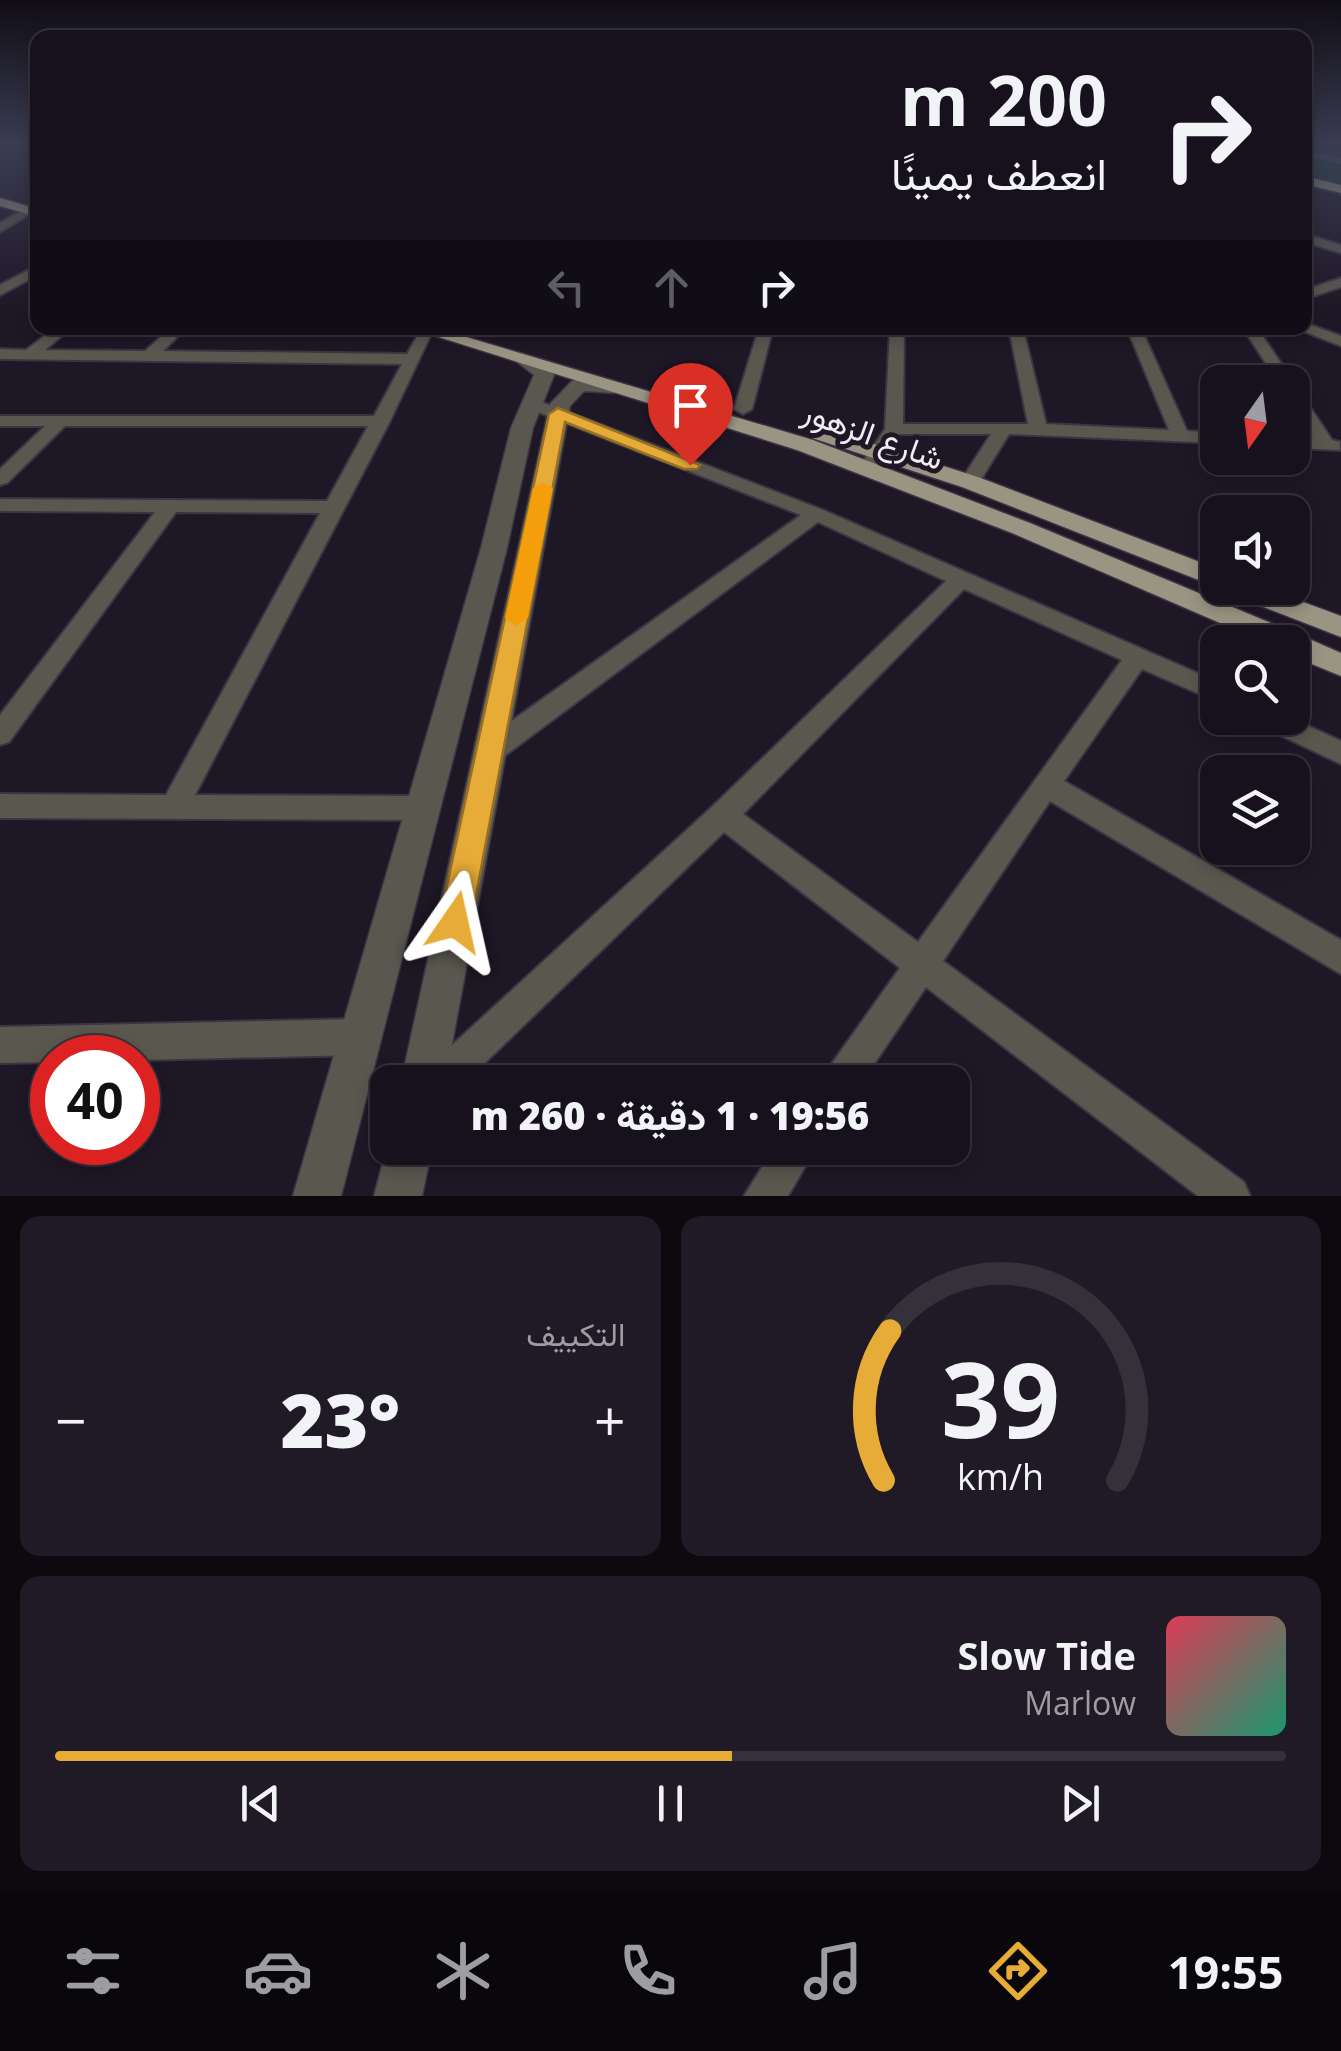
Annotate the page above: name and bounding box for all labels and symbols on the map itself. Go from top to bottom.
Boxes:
pin [648,363,733,466]
north arrow [1200,365,1310,475]
street label: شارع الزهور [796,388,950,481]
position arrow [403,870,507,974]
speed limit sign: 40 [30,1035,160,1165]

